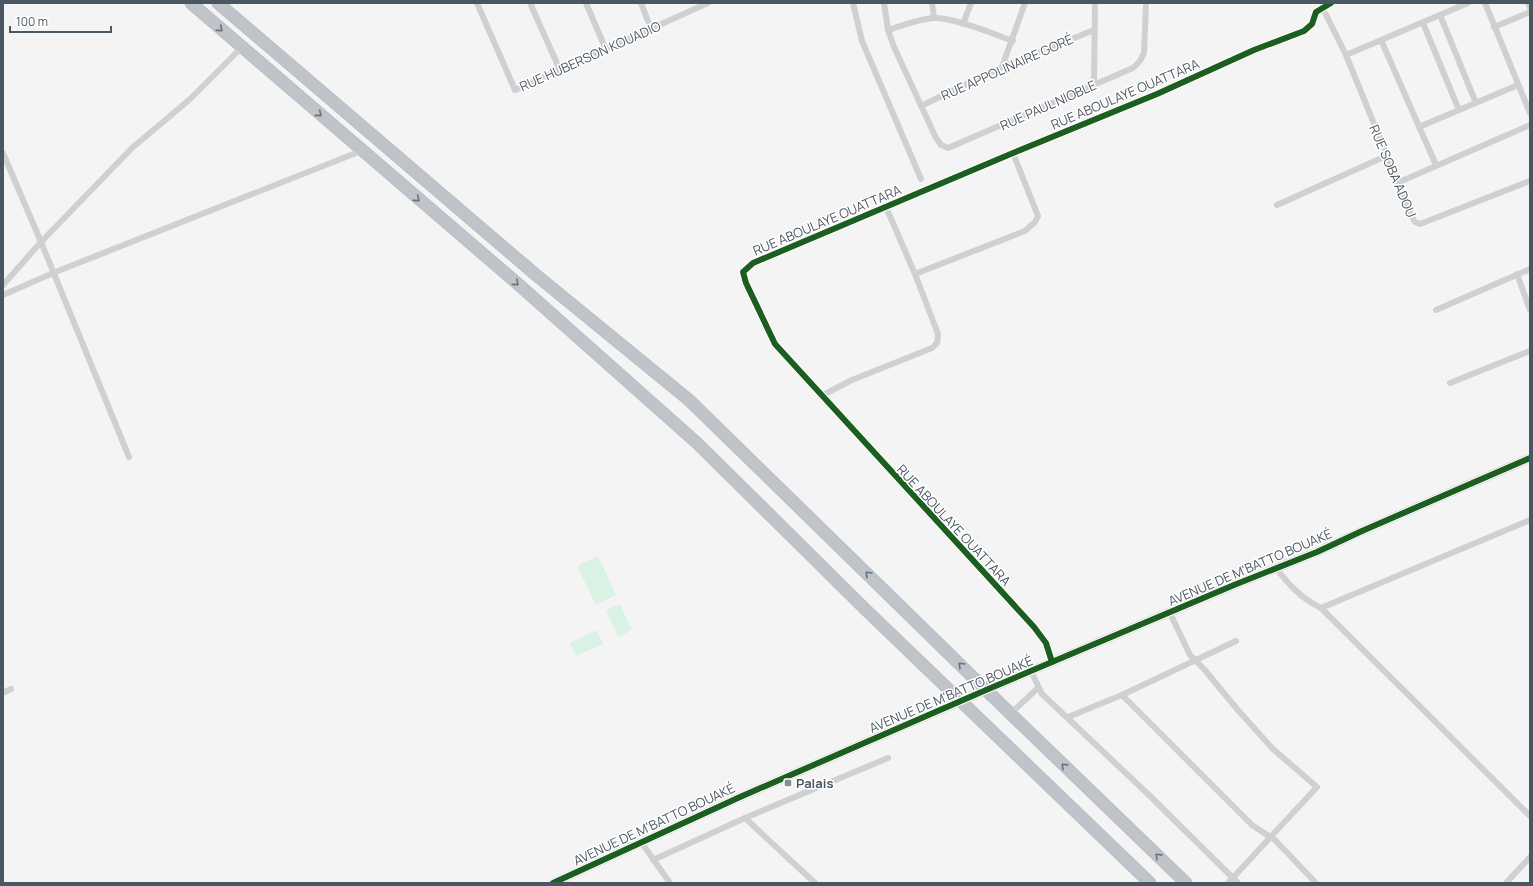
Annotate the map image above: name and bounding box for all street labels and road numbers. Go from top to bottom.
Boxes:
street label: RUE HUBERSON KOUADIO [517,16,664,95]
street label: RUE APPOLINAIRE GORÉ [938,30,1076,104]
street label: RUE ABOULAYE OUATTARA [1048,55,1202,133]
street label: RUE PAUL NIOBLE [997,76,1099,134]
street label: RUE SOBA ADOU [1365,122,1421,220]
street label: RUE ABOULAYE OUATTARA [750,181,904,259]
street label: RUE ABOULAYE OUATTARA [893,460,1015,590]
street label: AVENUE DE M'BATTO BOUAKÉ [1165,524,1335,610]
street label: AVENUE DE M'BATTO BOUAKÉ [866,651,1036,737]
street label: AVENUE DE M'BATTO BOUAKÉ [570,779,738,869]

